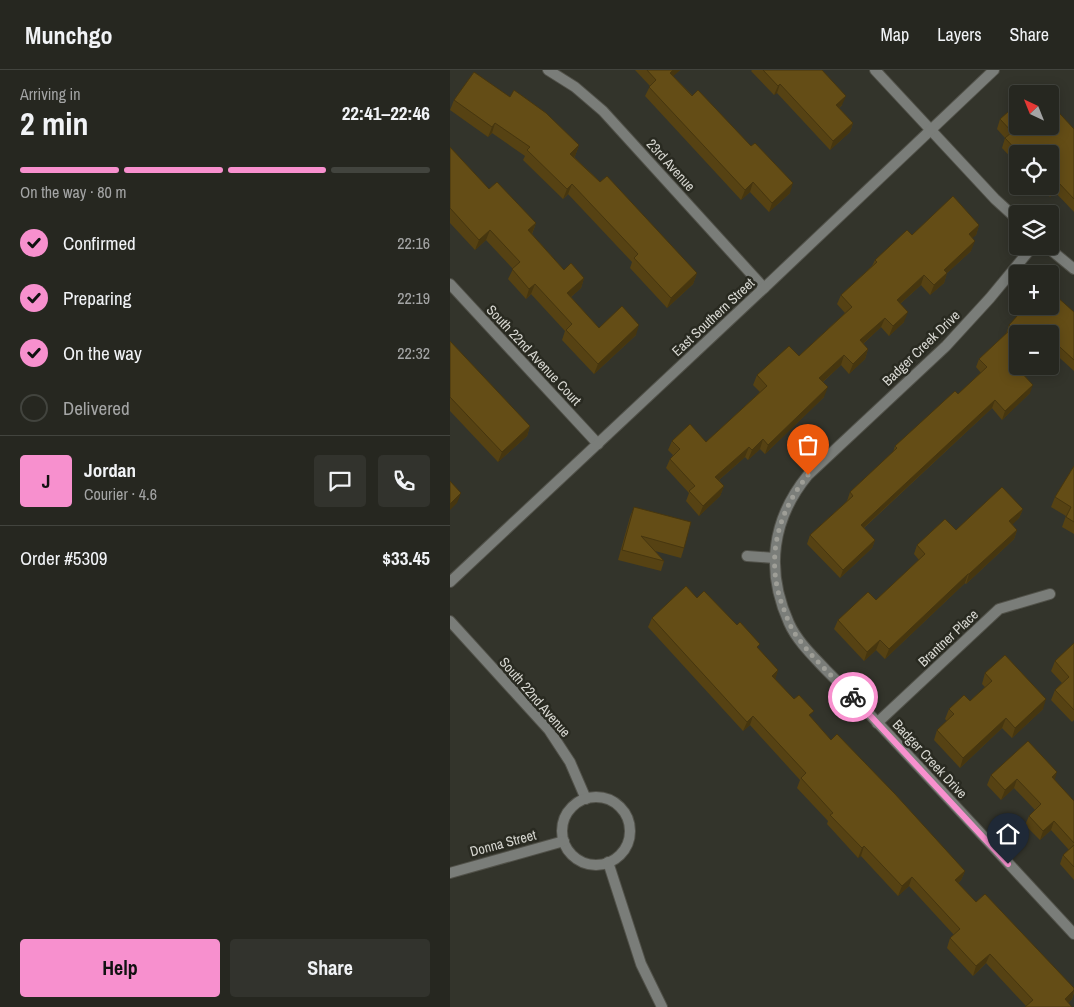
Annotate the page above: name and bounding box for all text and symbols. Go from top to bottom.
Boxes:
text: Munchgo [25,19,112,51]
text: Map [881,22,909,47]
text: Layers [937,22,982,47]
text: Share [1010,22,1049,47]
text: Arriving in [20,83,81,105]
north arrow [1009,85,1059,135]
map controls [1009,85,1059,375]
text: 22:41–22:46 [342,100,430,126]
text: 2 min [20,102,89,145]
street label: 23rd Avenue [643,135,699,195]
button: locate [1009,145,1059,195]
text: On the way · 80 m [20,181,126,203]
button: layers [1009,205,1059,255]
icon: check [20,229,48,257]
text: Confirmed [63,230,136,256]
text: 22:16 [397,232,430,254]
button: + [1009,265,1059,315]
street label: East Southern Street [668,274,758,360]
icon: check [20,284,48,312]
text: Preparing [63,285,131,311]
text: 22:19 [397,287,430,309]
street label: South 22nd Avenue Court [483,301,585,409]
street label: Badger Creek Drive [878,306,964,390]
button: − [1009,325,1059,375]
icon: check [20,339,48,367]
text: On the way [63,340,142,366]
text: 22:32 [397,342,430,364]
text: Delivered [63,395,130,421]
pin [787,424,829,475]
icon: bag [794,431,822,459]
button: chat [314,455,366,507]
button: phone [378,455,430,507]
text: Jordan [84,457,136,483]
text: J [42,468,50,494]
text: Courier · 4.6 [84,483,157,505]
text: Order #5309 [20,545,107,571]
text: $33.45 [382,545,430,571]
street label: Brantner Place [914,606,982,670]
street label: South 22nd Avenue [495,653,575,741]
courier [828,672,878,722]
icon: bike [839,683,867,711]
street label: Badger Creek Drive [889,716,971,802]
pin [987,813,1029,864]
icon: home [994,820,1022,848]
street label: Donna Street [468,826,538,860]
button: Help [20,939,220,997]
button: Share [230,939,430,997]

